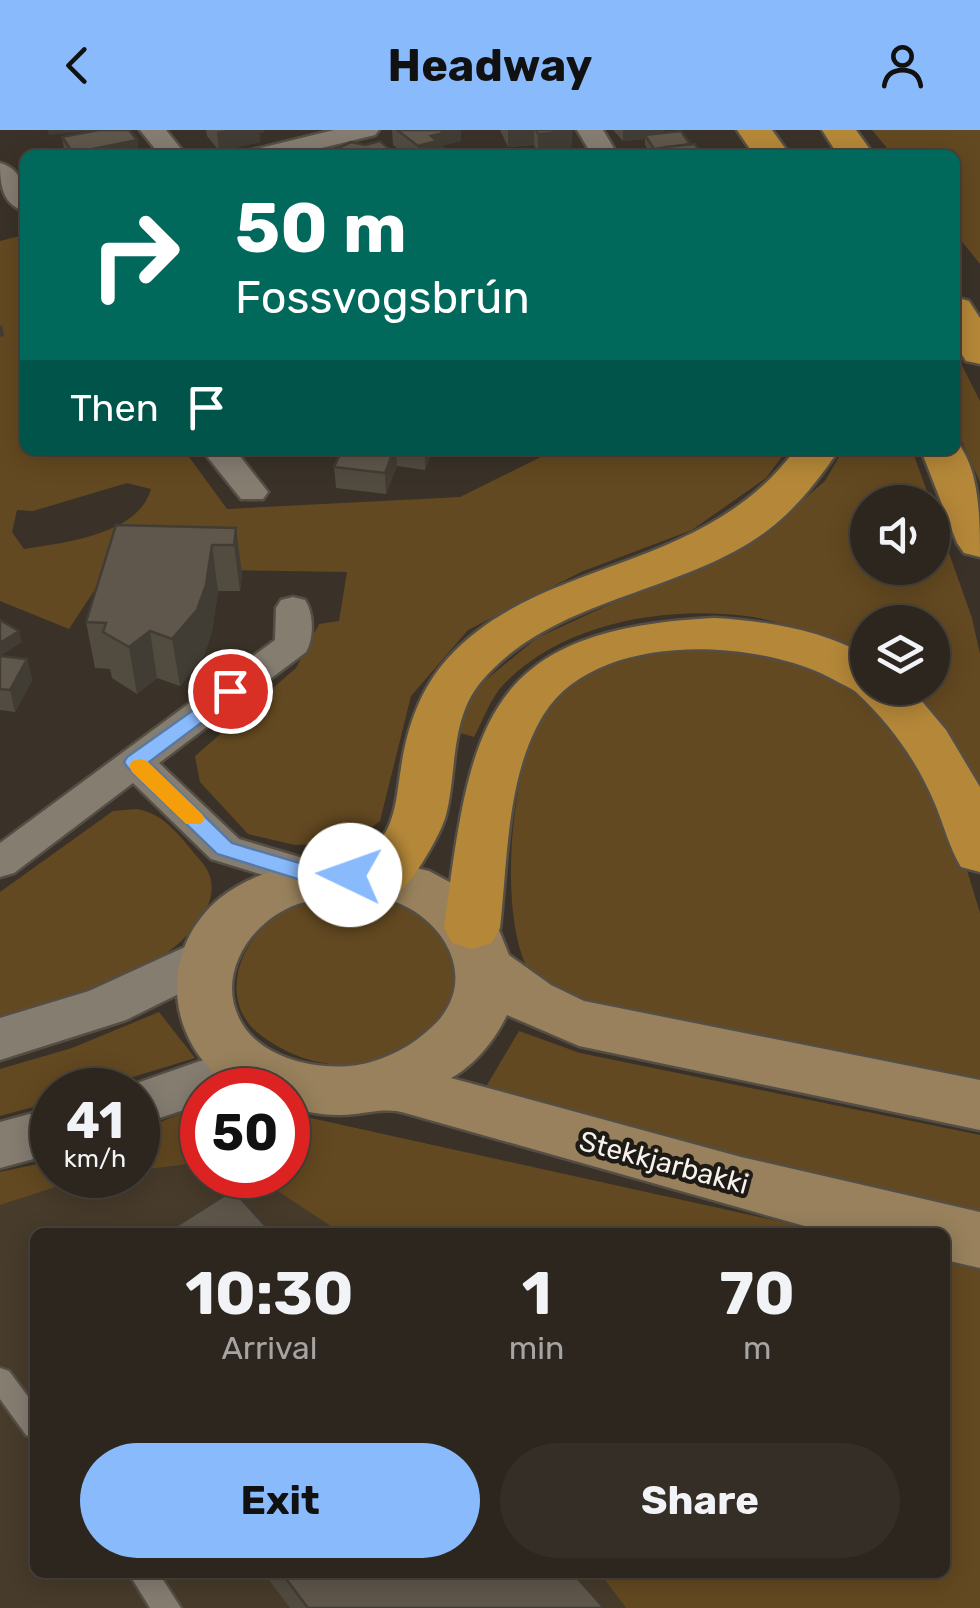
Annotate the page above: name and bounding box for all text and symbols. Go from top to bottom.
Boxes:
icon: back [50,38,105,93]
icon: person [875,38,930,93]
text: Headway [388,39,592,92]
text: 50 m [235,187,407,270]
icon: right [70,190,200,320]
text: Fossvogsbrún [235,271,530,324]
icon: arrive [179,380,234,435]
text: Then [70,385,159,431]
map controls [850,485,950,705]
button: sound [850,485,950,585]
button: layers [850,605,950,705]
pin [188,649,273,734]
icon: arrive [203,664,258,719]
position arrow [298,823,402,927]
speed limit sign: 50 [180,1068,310,1198]
text: 41 [66,1091,124,1151]
street label: Stekkjarbakki [576,1124,752,1201]
text: km/h [64,1144,126,1173]
text: 10:30 [185,1258,354,1329]
text: 1 [522,1258,552,1329]
text: 70 [720,1258,795,1329]
text: Arrival [221,1329,317,1367]
text: min [509,1329,564,1367]
text: m [743,1329,771,1367]
button: Exit [80,1443,480,1558]
button: Share [500,1443,900,1558]

